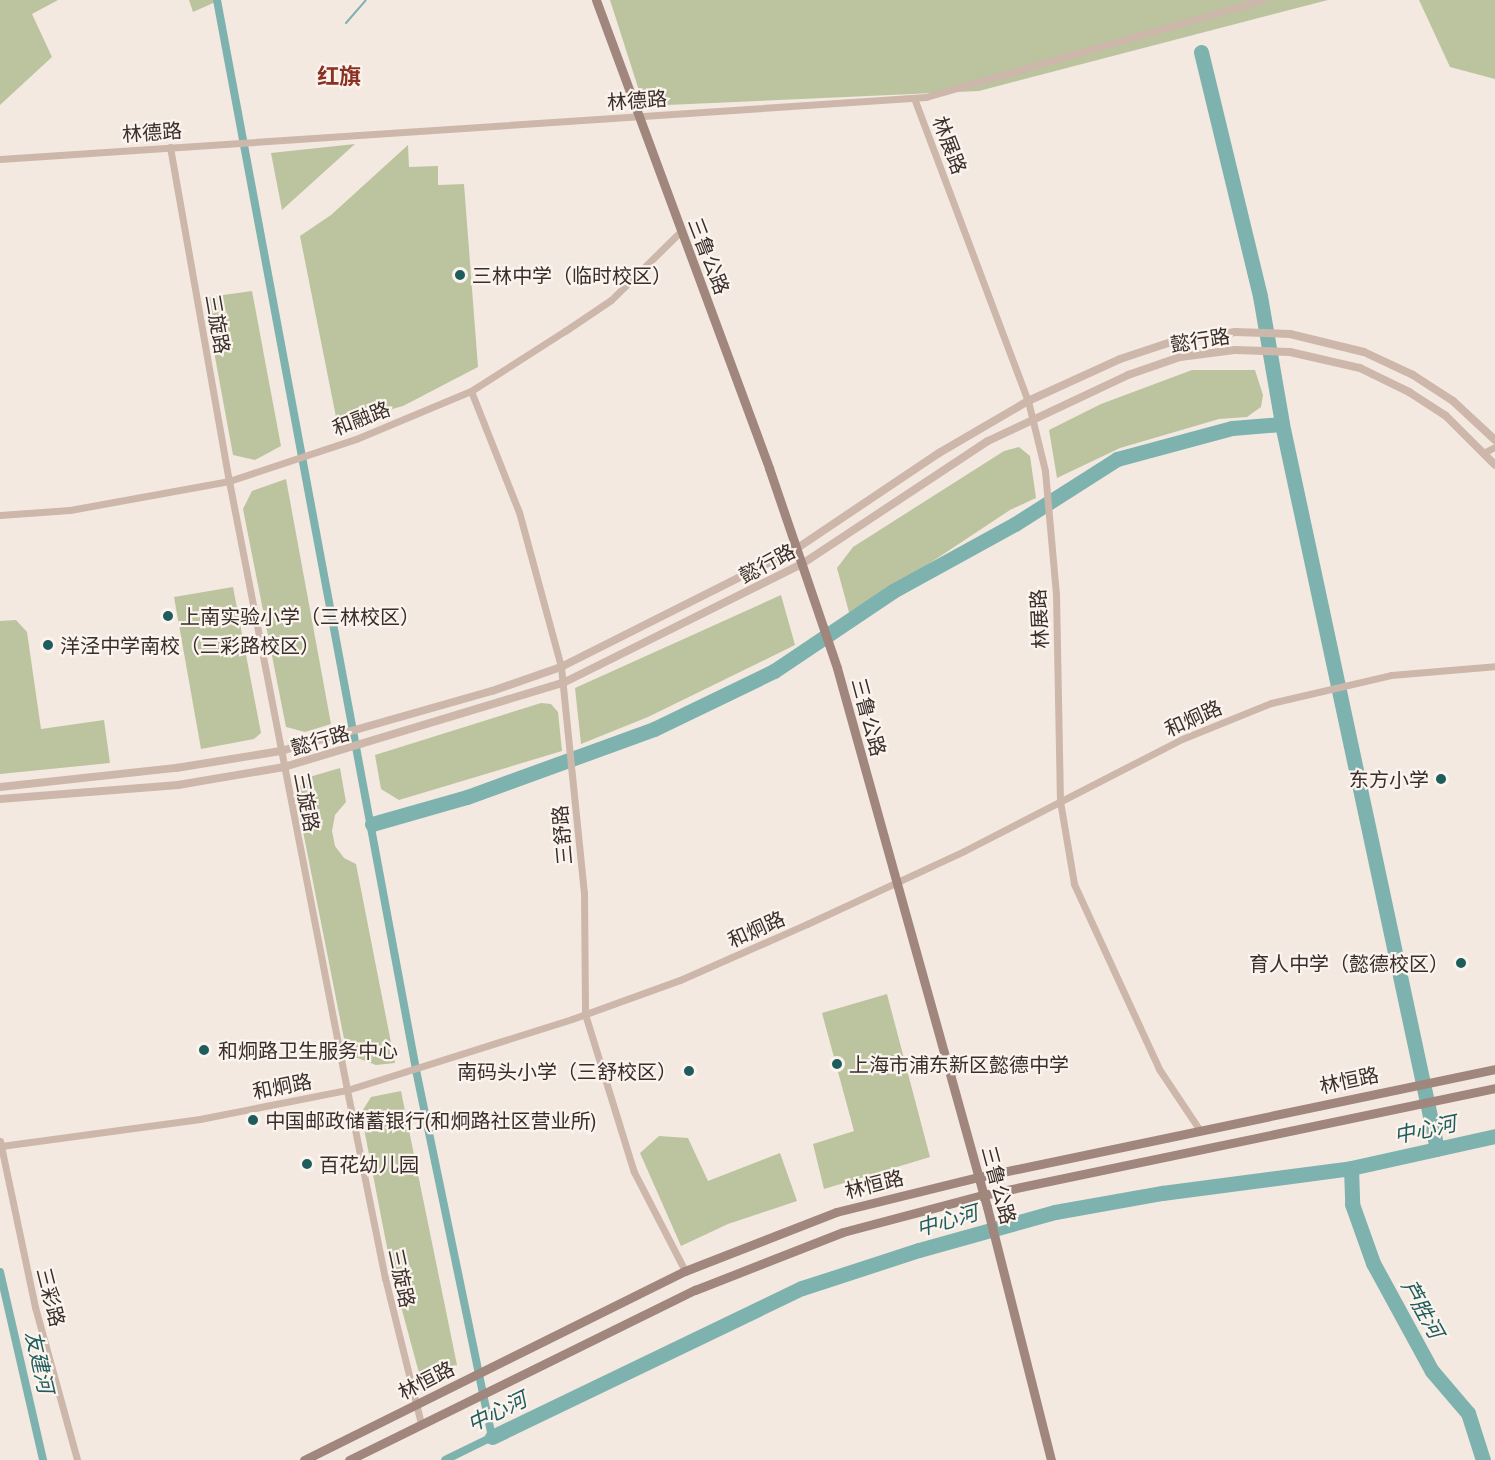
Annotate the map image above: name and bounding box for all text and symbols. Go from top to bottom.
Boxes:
district label: 红旗 [317,64,361,90]
street label: 林德路 [606,86,668,114]
street label: 林展路 [928,113,972,177]
street label: 林德路 [121,118,183,146]
street label: 三鲁公路 [683,214,735,298]
place label: 三林中学（临时校区） [472,263,672,287]
marker: 三林中学（临时校区） [453,268,467,282]
street label: 三旋路 [201,292,235,356]
street label: 懿行路 [1168,323,1232,357]
street label: 和融路 [329,396,393,440]
street label: 懿行路 [735,538,799,588]
street label: 林展路 [1025,588,1053,650]
place label: 上南实验小学（三林校区） [180,604,420,628]
marker: 上南实验小学（三林校区） [161,609,175,623]
place label: 洋泾中学南校（三彩路校区） [60,633,320,657]
marker: 洋泾中学南校（三彩路校区） [41,638,55,652]
street label: 三鲁公路 [847,675,891,759]
street label: 和炯路 [1161,695,1225,741]
street label: 懿行路 [288,720,352,760]
place label: 东方小学 [1349,767,1429,791]
street label: 三旋路 [289,770,325,834]
marker: 东方小学 [1434,772,1448,786]
street label: 三舒路 [547,804,577,866]
street label: 和炯路 [724,906,788,952]
place label: 育人中学（懿德校区） [1249,951,1449,975]
marker: 育人中学（懿德校区） [1454,956,1468,970]
place label: 和炯路卫生服务中心 [218,1038,398,1062]
marker: 和炯路卫生服务中心 [195,1041,213,1059]
place label: 上海市浦东新区懿德中学 [849,1052,1069,1076]
marker: 上海市浦东新区懿德中学 [830,1057,844,1071]
place label: 南码头小学（三舒校区） [457,1059,677,1083]
street label: 林恒路 [1317,1062,1381,1098]
marker: 南码头小学（三舒校区） [682,1064,696,1078]
street label: 和炯路 [250,1068,314,1104]
place label: 中国邮政储蓄银行(和炯路社区营业所) [265,1108,596,1132]
water label: 中心河 [1392,1111,1458,1149]
marker: 中国邮政储蓄银行(和炯路社区营业所) [246,1113,260,1127]
street label: 三鲁公路 [977,1143,1021,1227]
place label: 百花幼儿园 [319,1152,419,1176]
marker: 百花幼儿园 [300,1157,314,1171]
street label: 林恒路 [842,1165,906,1203]
water label: 中心河 [913,1200,981,1242]
street label: 三旋路 [384,1246,420,1310]
street label: 三彩路 [32,1265,70,1329]
water label: 芦胜河 [1396,1275,1448,1343]
water label: 友建河 [20,1328,58,1396]
street label: 林恒路 [394,1356,458,1404]
water label: 中心河 [463,1387,531,1437]

